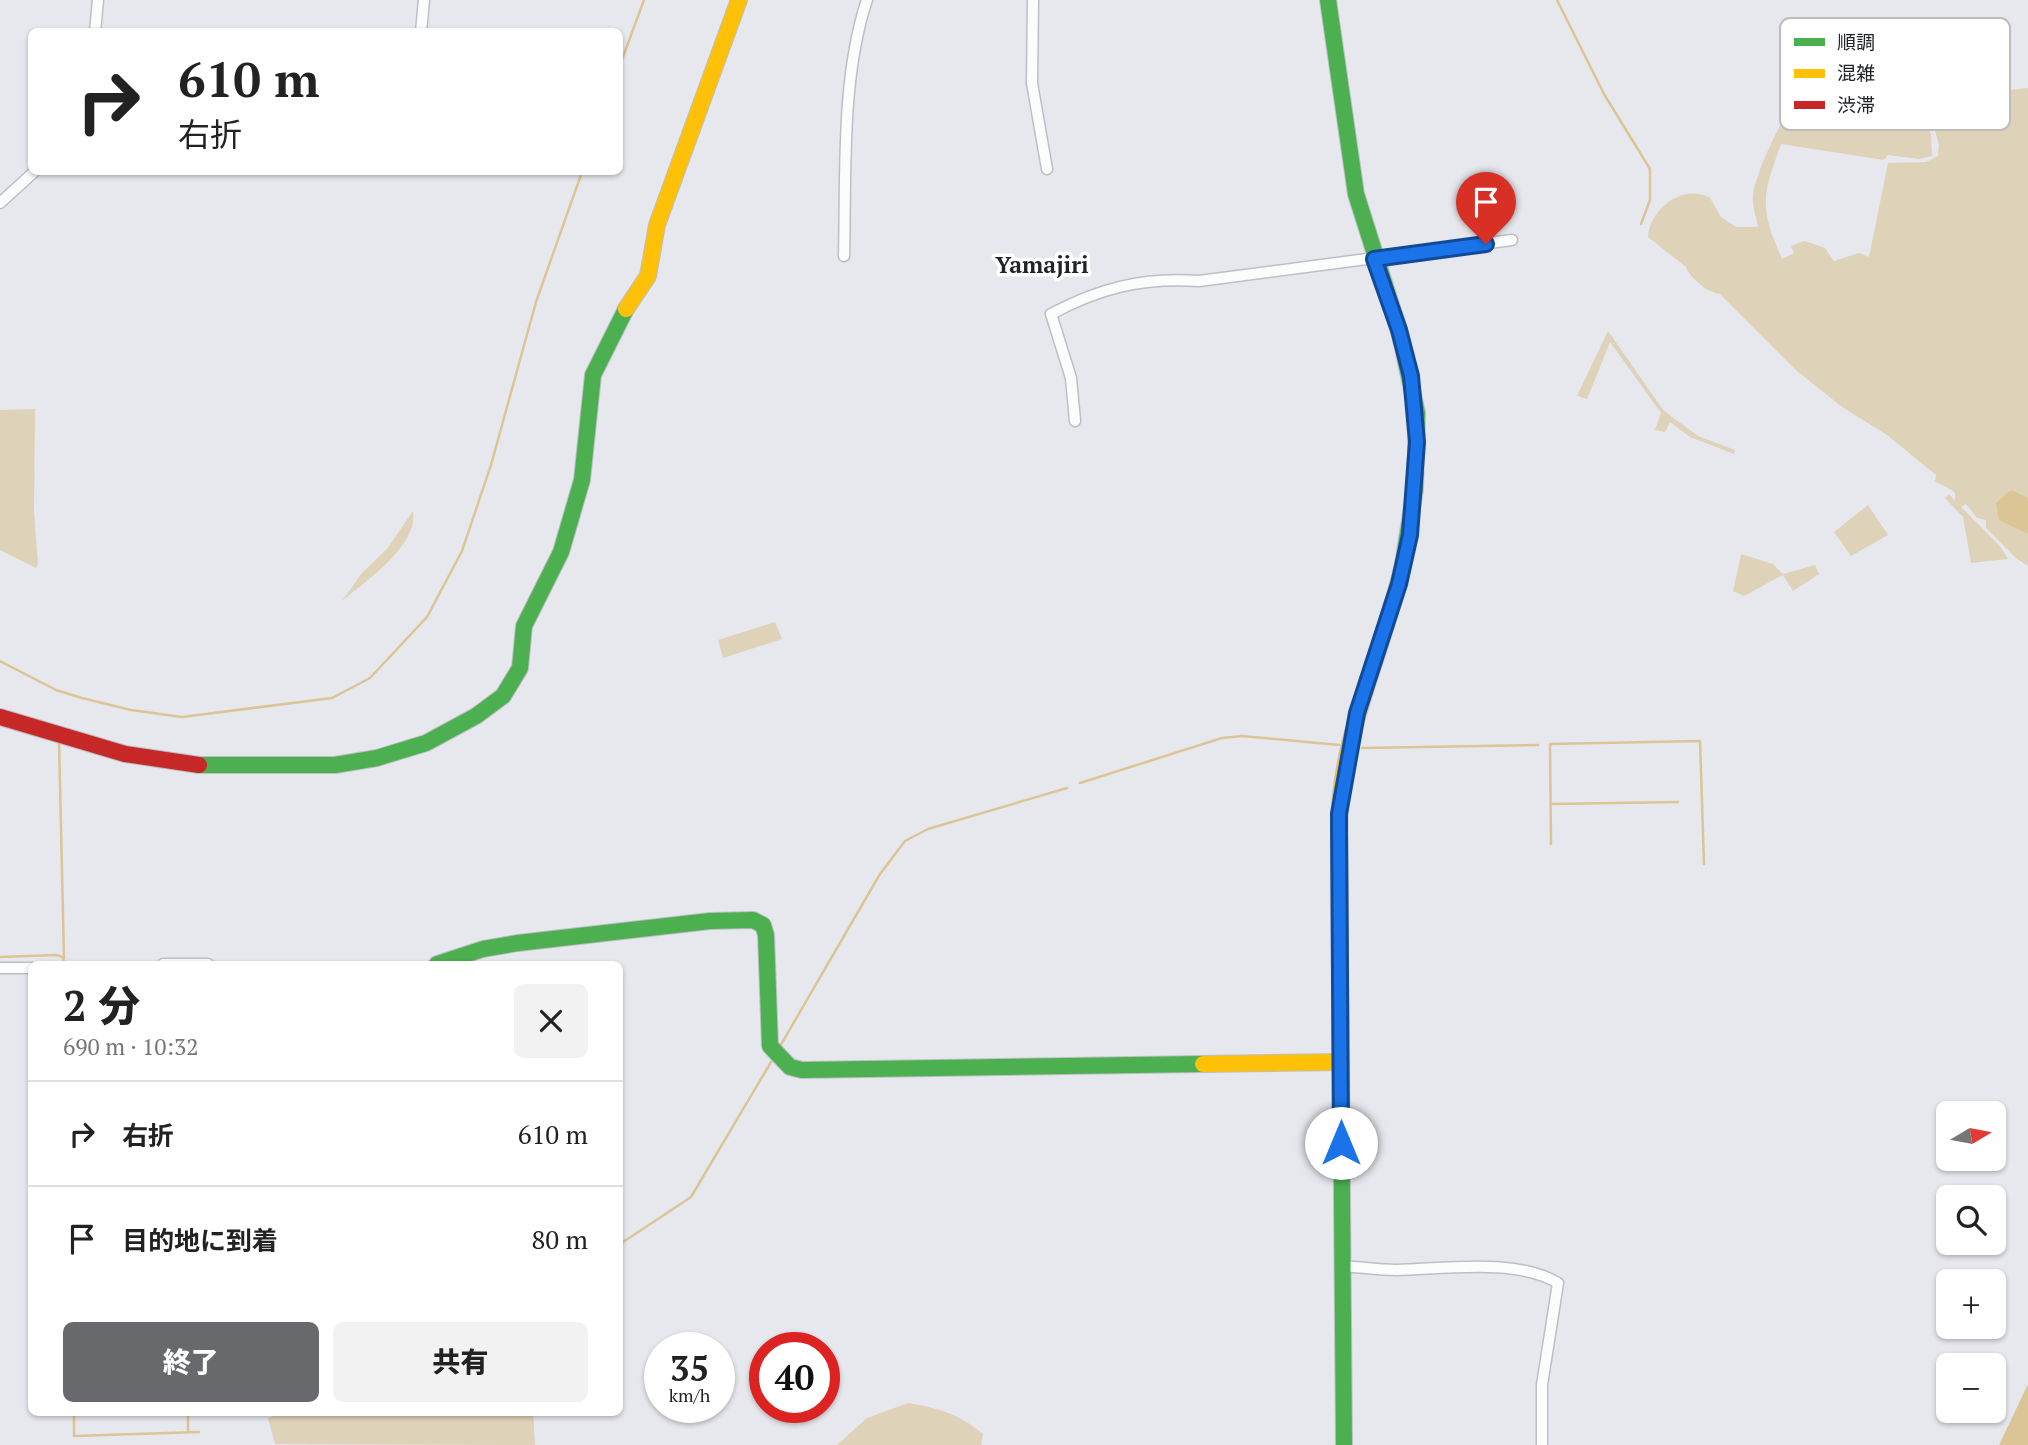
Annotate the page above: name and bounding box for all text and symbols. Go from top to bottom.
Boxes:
legend [1780,18,2010,130]
text: 順調 [1837,29,1875,54]
text: 610 m [178,46,320,111]
icon: right [63,56,154,147]
text: 混雑 [1837,60,1875,85]
text: 渋滞 [1837,92,1875,117]
text: 右折 [178,113,242,155]
pin [1456,172,1516,244]
icon: arrive [1467,183,1505,221]
district label: Yamajiri [995,249,1089,280]
text: 2 分 [63,977,140,1033]
button: close [514,984,588,1058]
text: 690 m · 10:32 [63,1031,198,1062]
north arrow [1936,1101,2006,1171]
map controls [1936,1101,2006,1423]
position arrow [1304,1106,1378,1180]
icon: right [63,1115,101,1153]
text: 610 m [518,1117,588,1151]
text: 右折 [122,1118,174,1152]
button: search [1936,1185,2006,1255]
icon: arrive [63,1220,101,1258]
text: 80 m [532,1222,588,1256]
text: 目的地に到着 [122,1223,278,1257]
button: + [1936,1269,2006,1339]
button: 終了 [63,1322,319,1402]
button: 共有 [333,1322,588,1402]
speed limit sign: 40 [749,1332,840,1423]
text: 35 [670,1345,709,1391]
button: − [1936,1353,2006,1423]
text: km/h [669,1383,710,1407]

